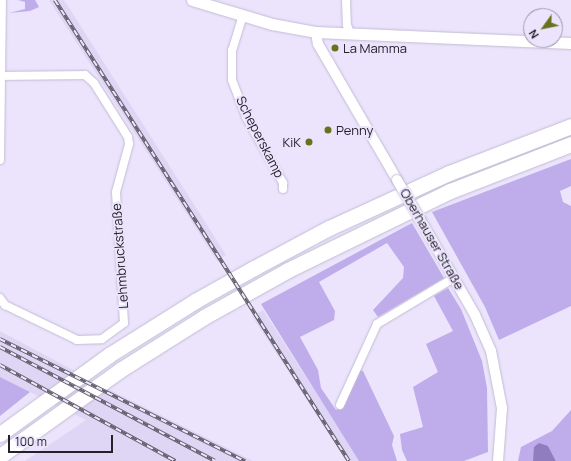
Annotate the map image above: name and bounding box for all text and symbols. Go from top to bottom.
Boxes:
north arrow [523,8,563,48]
text: N [525,27,542,42]
place label: La Mamma [343,40,407,56]
marker: La Mamma [330,43,340,53]
street label: Scheperskamp [233,94,287,180]
place label: Penny [336,122,373,138]
marker: Penny [323,125,333,135]
place label: KiK [283,134,301,150]
marker: KiK [304,137,314,147]
street label: Oberhauser Straße [397,186,467,292]
street label: Lehmbruckstraße [109,203,131,309]
scale bar [10,427,115,453]
text: 100 m [15,433,47,450]

